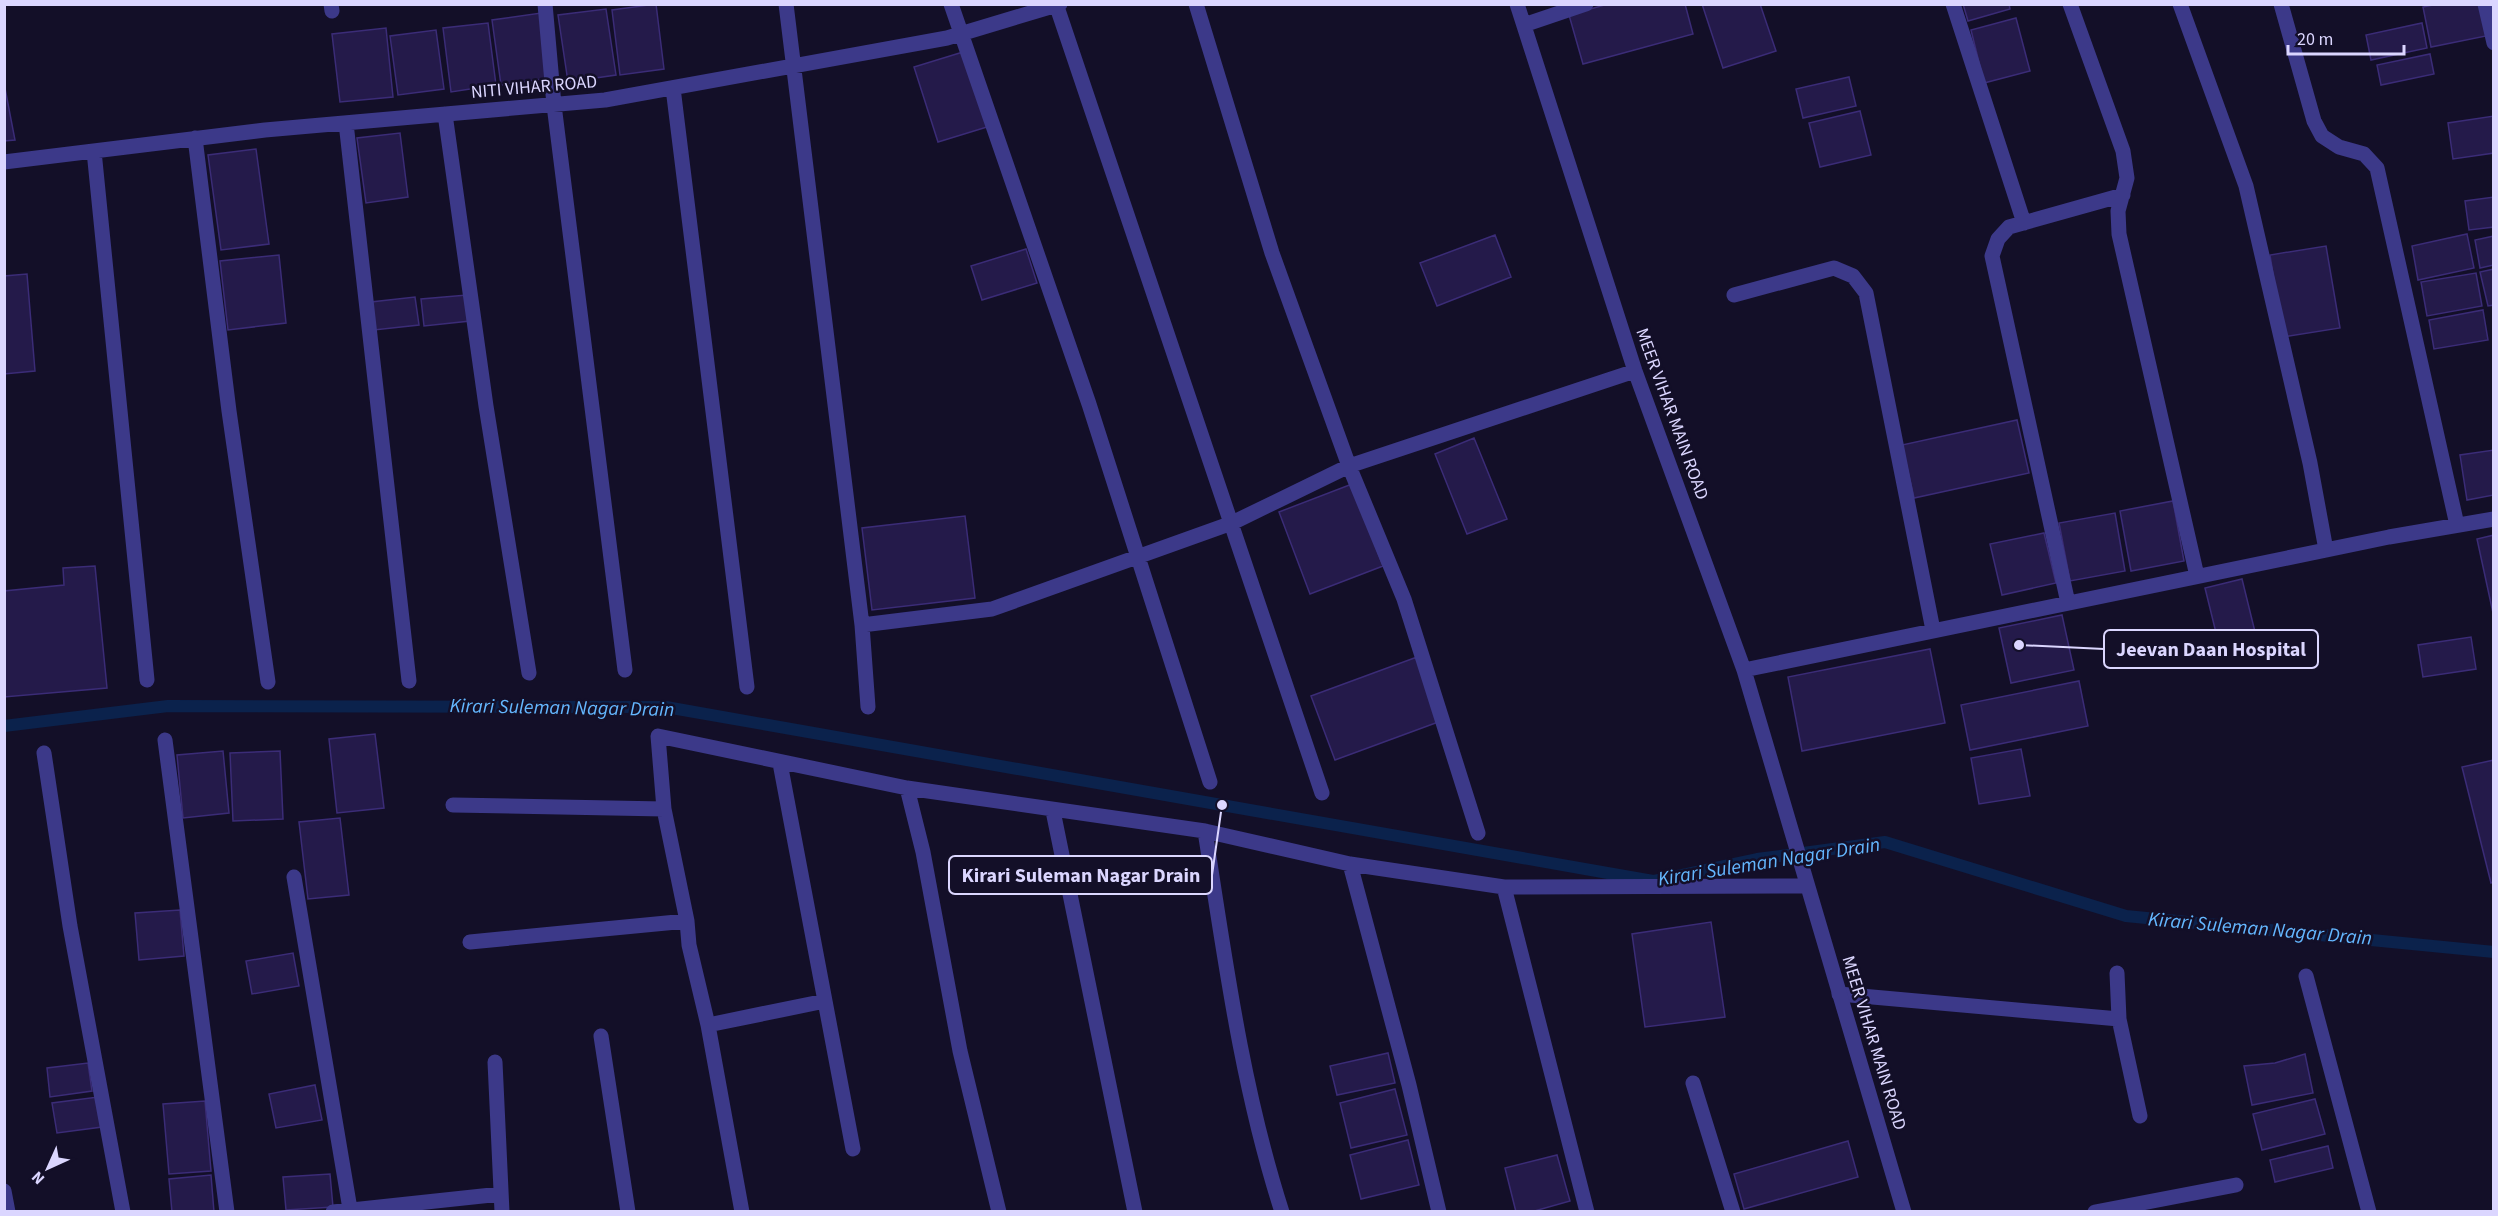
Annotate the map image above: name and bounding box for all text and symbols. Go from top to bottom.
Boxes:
scale bar [2288,18,2404,56]
text: 20 m [2297,27,2333,52]
street label: NITI VIHAR ROAD [470,69,598,105]
street label: MEER VIHAR MAIN ROAD [1629,325,1715,503]
callout: Jeevan Daan Hospital [2104,630,2318,668]
text: Jeevan Daan Hospital [2116,636,2306,664]
water label: Kirari Suleman Nagar Drain [449,692,675,724]
water label: Kirari Suleman Nagar Drain [1656,831,1882,893]
callout: Kirari Suleman Nagar Drain [949,856,1212,894]
text: Kirari Suleman Nagar Drain [961,862,1201,890]
water label: Kirari Suleman Nagar Drain [2147,905,2373,953]
street label: MEER VIHAR MAIN ROAD [1836,953,1912,1133]
north arrow [18,1138,78,1198]
text: N [27,1166,50,1189]

